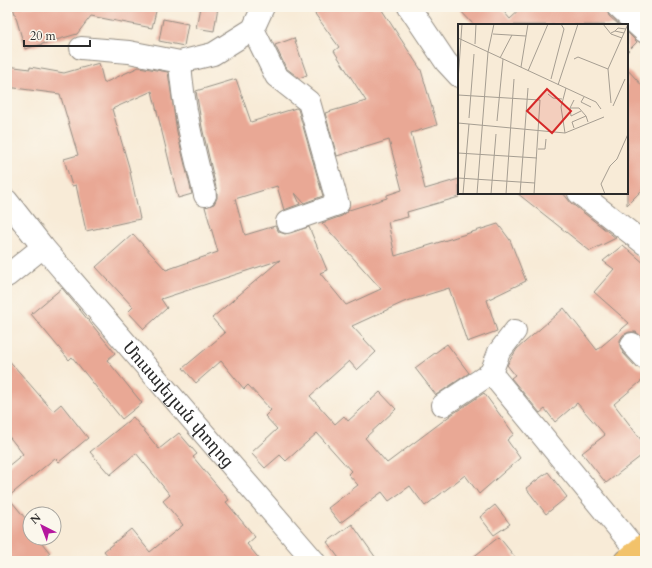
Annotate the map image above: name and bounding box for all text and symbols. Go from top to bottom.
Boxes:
scale bar [24,22,90,48]
inset map [458,24,628,194]
text: 20 m [30,28,57,44]
street label: Մուսայելյան փողոց [117,337,239,472]
north arrow [22,506,62,546]
text: N [27,510,45,528]

